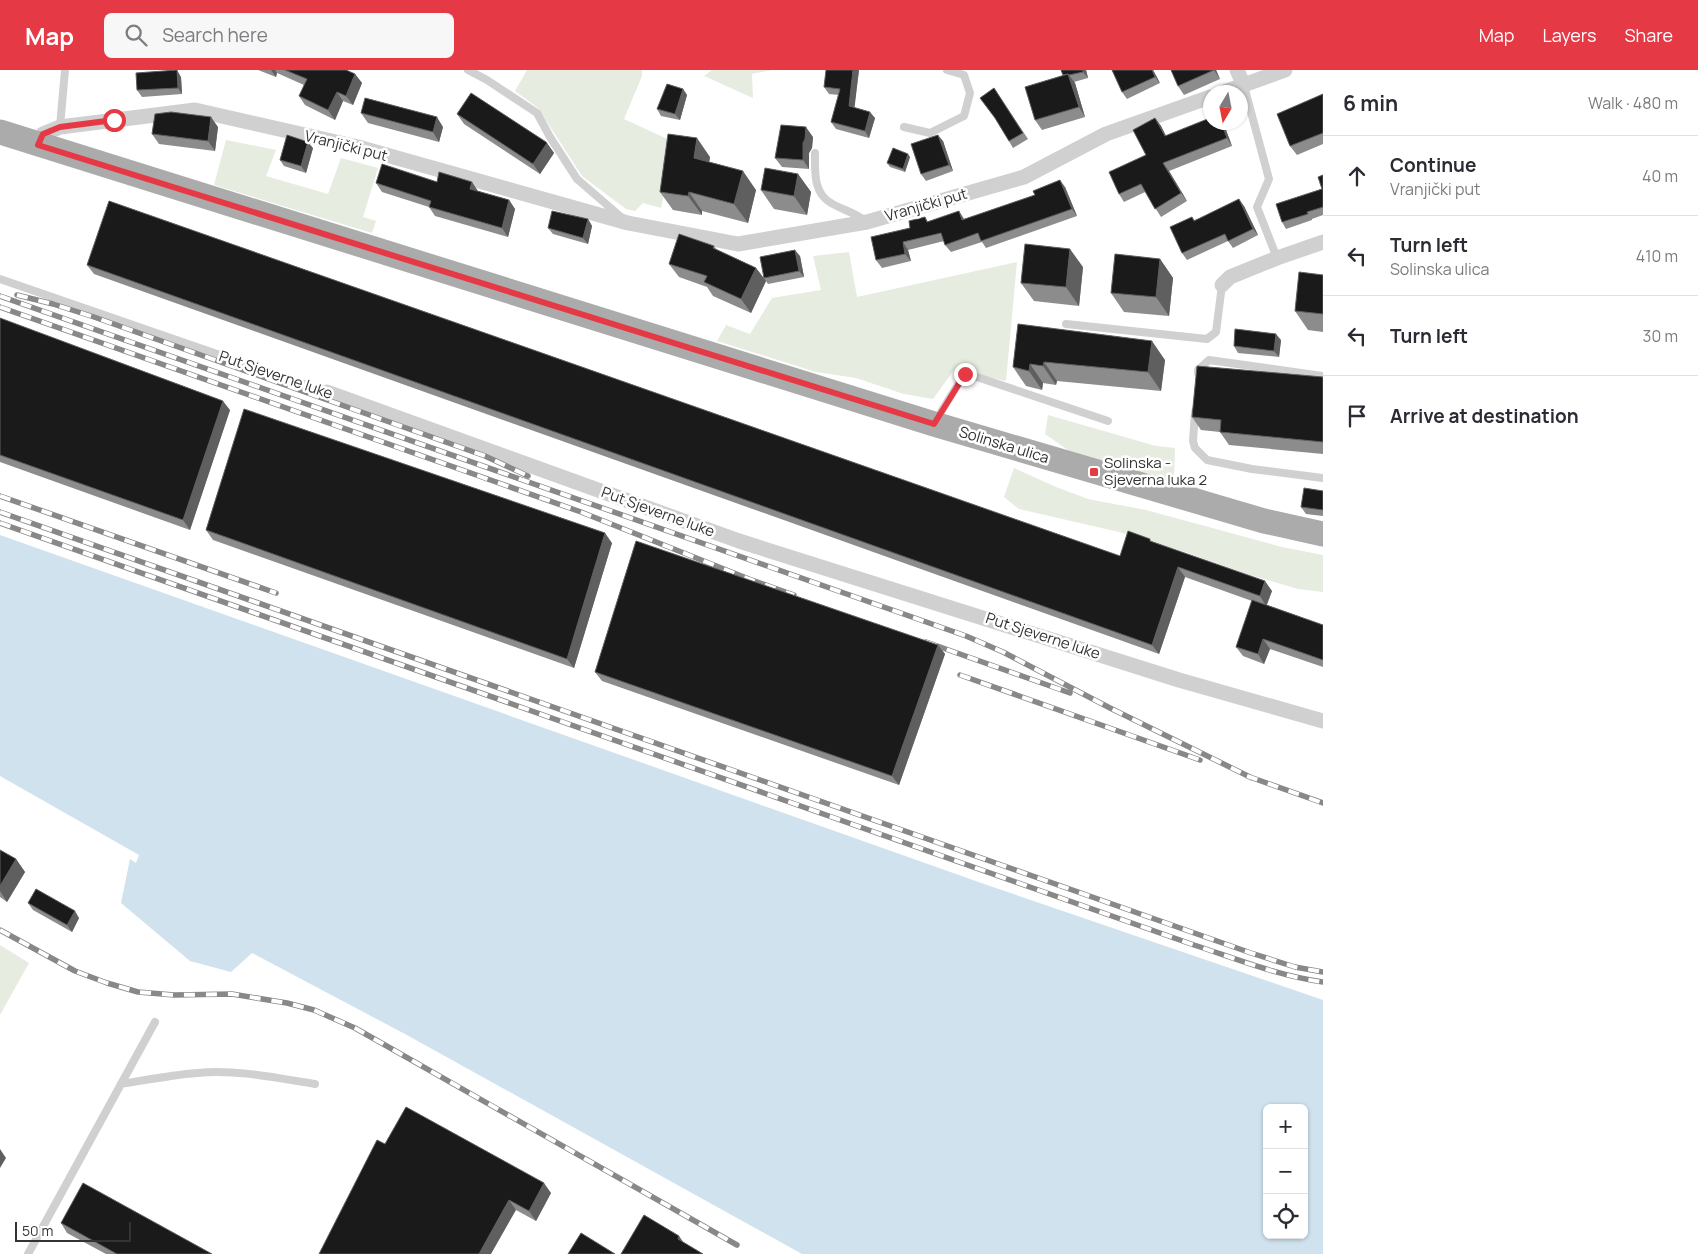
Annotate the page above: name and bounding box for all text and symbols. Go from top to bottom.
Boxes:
search box [104,13,454,58]
text: Map [25,19,74,52]
icon: search [122,21,150,49]
text: Search here [162,22,268,48]
text: Map [1479,23,1514,47]
text: Layers [1542,23,1596,47]
text: Share [1624,23,1673,47]
north arrow [1203,85,1248,130]
text: 6 min [1343,89,1398,117]
text: Walk · 480 m [1588,92,1678,114]
route start [103,109,126,132]
street label: Vranjički put [302,125,390,166]
text: Continue [1390,152,1476,178]
icon: ahead [1343,162,1371,190]
text: 40 m [1642,165,1678,187]
text: Vranjički put [1390,178,1480,200]
street label: Vranjički put [882,183,969,226]
text: Turn left [1390,232,1468,258]
icon: left [1343,242,1371,270]
text: 410 m [1636,245,1678,267]
text: Solinska ulica [1390,258,1489,280]
icon: left [1343,322,1371,350]
text: Turn left [1390,323,1468,349]
text: 30 m [1643,325,1678,347]
street label: Put Sjeverne luke [216,345,336,404]
route end [954,363,977,386]
icon: arrive [1343,402,1371,430]
text: Arrive at destination [1390,403,1579,429]
street label: Solinska ulica [957,421,1052,468]
place label: Solinska - Sjeverna luka 2 [1104,452,1207,490]
marker: Solinska - Sjeverna luka 2 [1088,466,1100,478]
street label: Put Sjeverne luke [599,481,718,542]
street label: Put Sjeverne luke [983,607,1103,664]
map controls [1263,1104,1308,1239]
button: + [1263,1104,1308,1149]
button: − [1263,1149,1308,1194]
button: locate [1263,1194,1308,1239]
scale bar [15,1219,131,1242]
text: 50 m [22,1221,53,1240]

